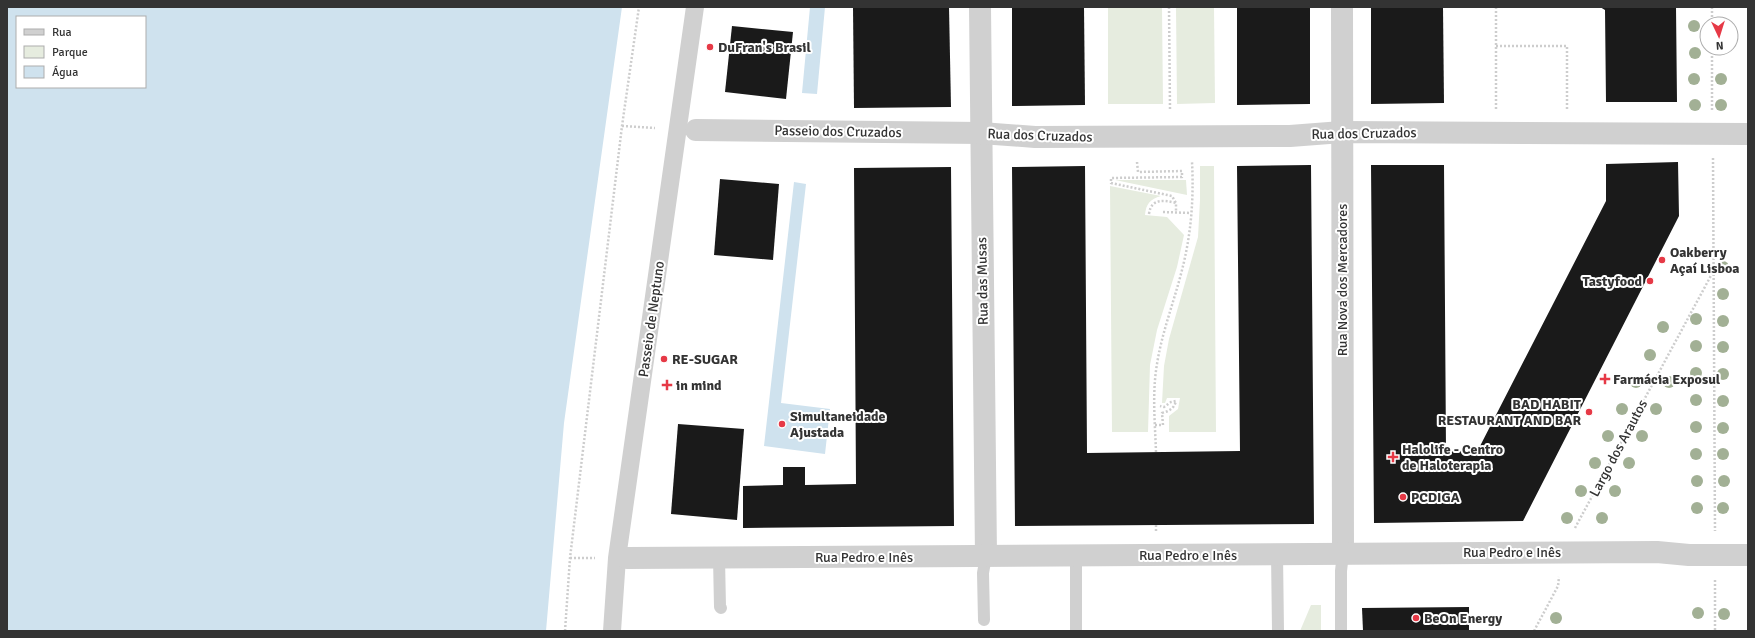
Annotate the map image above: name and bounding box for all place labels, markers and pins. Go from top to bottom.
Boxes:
place label: DuFran's Brasil [718,39,812,56]
marker: DuFran's Brasil [705,42,715,52]
place label: Oakberry Açaí Lisboa [1670,244,1739,277]
marker: Oakberry Açaí Lisboa [1657,255,1667,265]
place label: Tastyfood [1583,273,1642,290]
marker: Tastyfood [1645,276,1655,286]
place label: RE-SUGAR [672,351,738,368]
marker: RE-SUGAR [659,354,669,364]
place label: Farmácia Exposul [1613,371,1721,388]
marker: Farmácia Exposul [1600,374,1610,384]
place label: in mind [676,377,722,394]
marker: in mind [661,379,673,391]
place label: BAD HABIT RESTAURANT AND BAR [1438,396,1582,429]
marker: BAD HABIT RESTAURANT AND BAR [1584,407,1594,417]
place label: Simultaneidade Ajustada [790,408,886,441]
marker: Simultaneidade Ajustada [777,419,787,429]
place label: Halolife - Centro de Haloterapia [1402,441,1503,474]
marker: Halolife - Centro de Haloterapia [1387,451,1399,463]
place label: PCDIGA [1411,489,1460,506]
marker: PCDIGA [1398,492,1408,502]
place label: BeOn Energy [1424,610,1502,627]
marker: BeOn Energy [1411,613,1421,623]

